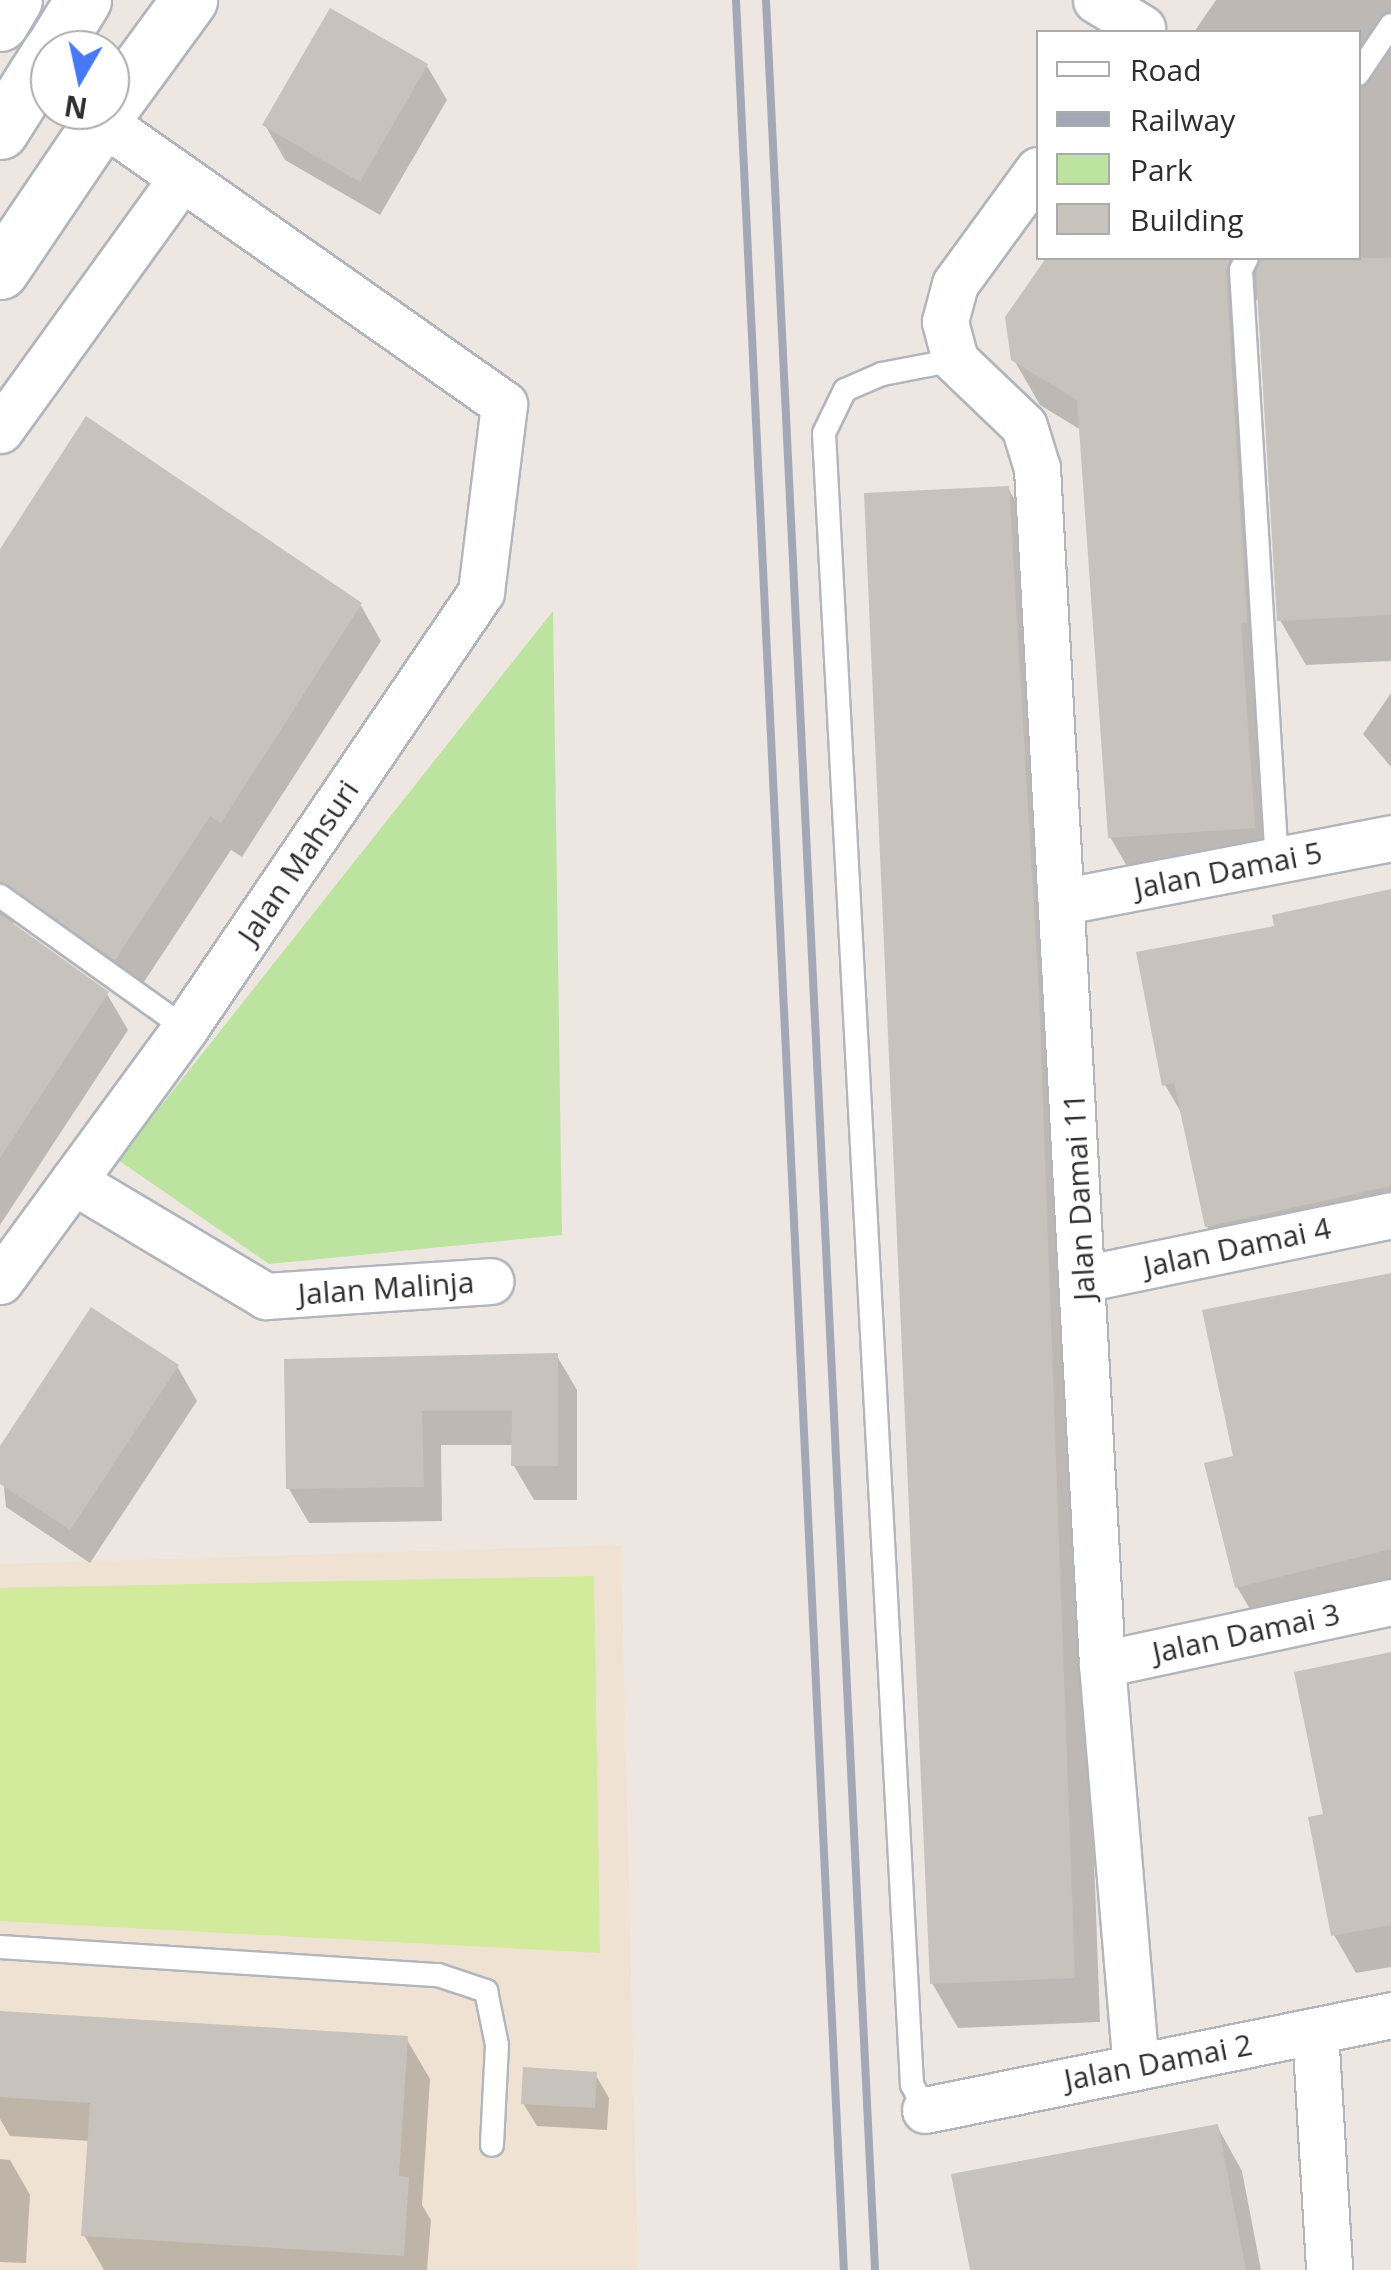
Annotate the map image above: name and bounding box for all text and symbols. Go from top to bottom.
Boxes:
north arrow [30,30,130,130]
legend [1036,30,1361,260]
text: Road [1130,49,1202,90]
text: N [61,87,90,128]
text: Railway [1130,99,1235,140]
text: Park [1130,149,1193,190]
text: Building [1130,199,1244,240]
street label: Jalan Mahsuri [230,773,366,951]
street label: Jalan Damai 5 [1131,834,1325,906]
street label: Jalan Damai 11 [1056,1092,1102,1302]
street label: Jalan Damai 4 [1140,1210,1334,1284]
street label: Jalan Malinja [297,1264,475,1312]
street label: Jalan Damai 3 [1149,1596,1343,1670]
street label: Jalan Damai 2 [1061,2026,1255,2098]

